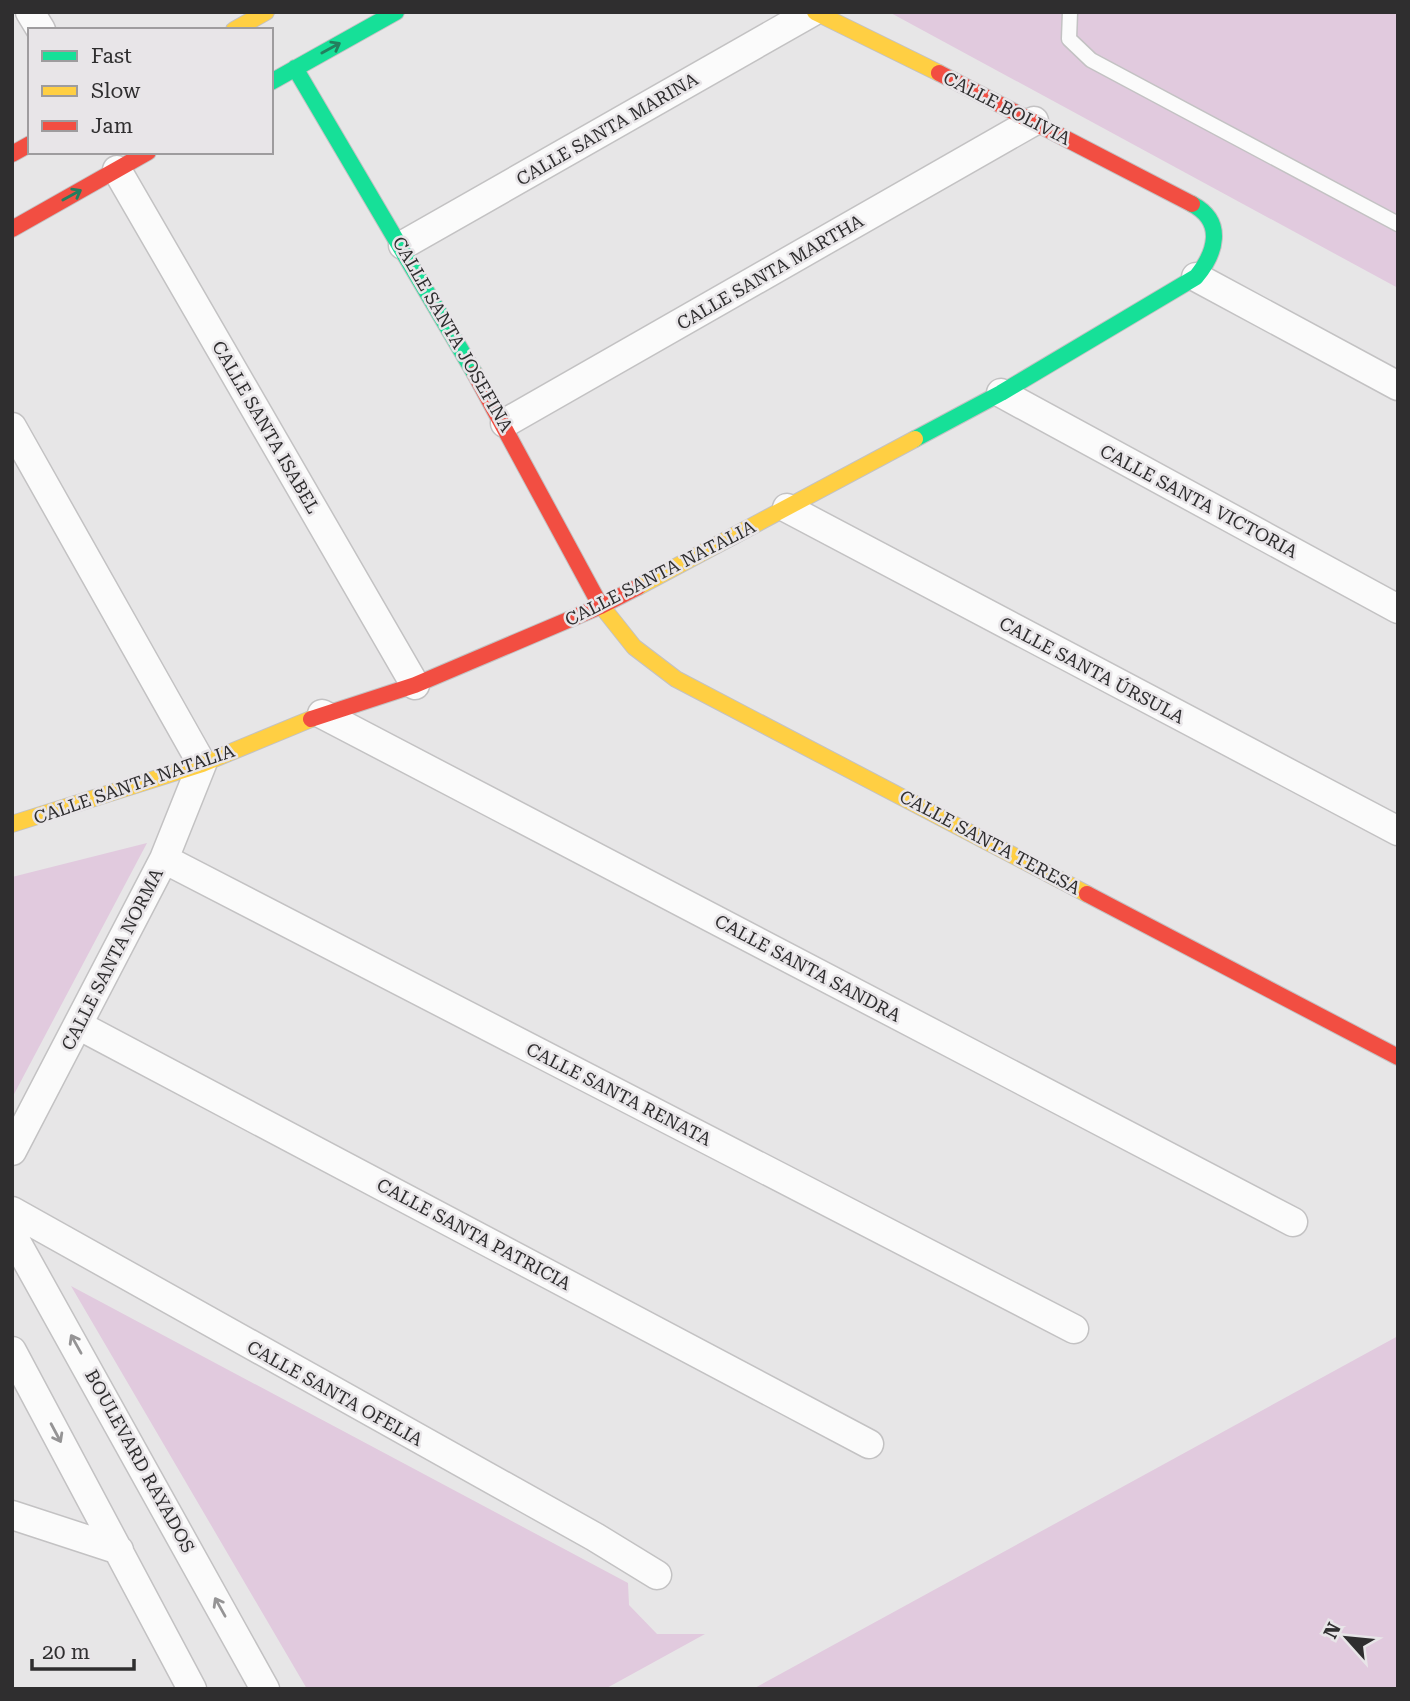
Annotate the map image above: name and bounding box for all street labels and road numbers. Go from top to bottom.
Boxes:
street label: CALLE BOLIVIA [940,67,1075,149]
street label: CALLE SANTA MARINA [512,68,702,190]
street label: CALLE SANTA MARTHA [673,210,867,334]
street label: CALLE SANTA JOSEFINA [388,233,518,436]
street label: CALLE SANTA ISABEL [208,337,324,517]
street label: CALLE SANTA VICTORIA [1097,440,1302,562]
street label: CALLE SANTA NATALIA [561,516,759,630]
street label: CALLE SANTA ÚRSULA [996,612,1189,728]
street label: CALLE SANTA NATALIA [31,740,238,828]
street label: CALLE SANTA TERESA [896,785,1084,899]
street label: CALLE SANTA NORMA [57,864,167,1053]
street label: CALLE SANTA SANDRA [711,910,905,1026]
street label: CALLE SANTA RENATA [523,1038,715,1150]
street label: CALLE SANTA PATRICIA [373,1174,575,1294]
street label: CALLE SANTA OFELIA [244,1336,427,1450]
street label: BOULEVARD RAYADOS [81,1366,199,1556]

